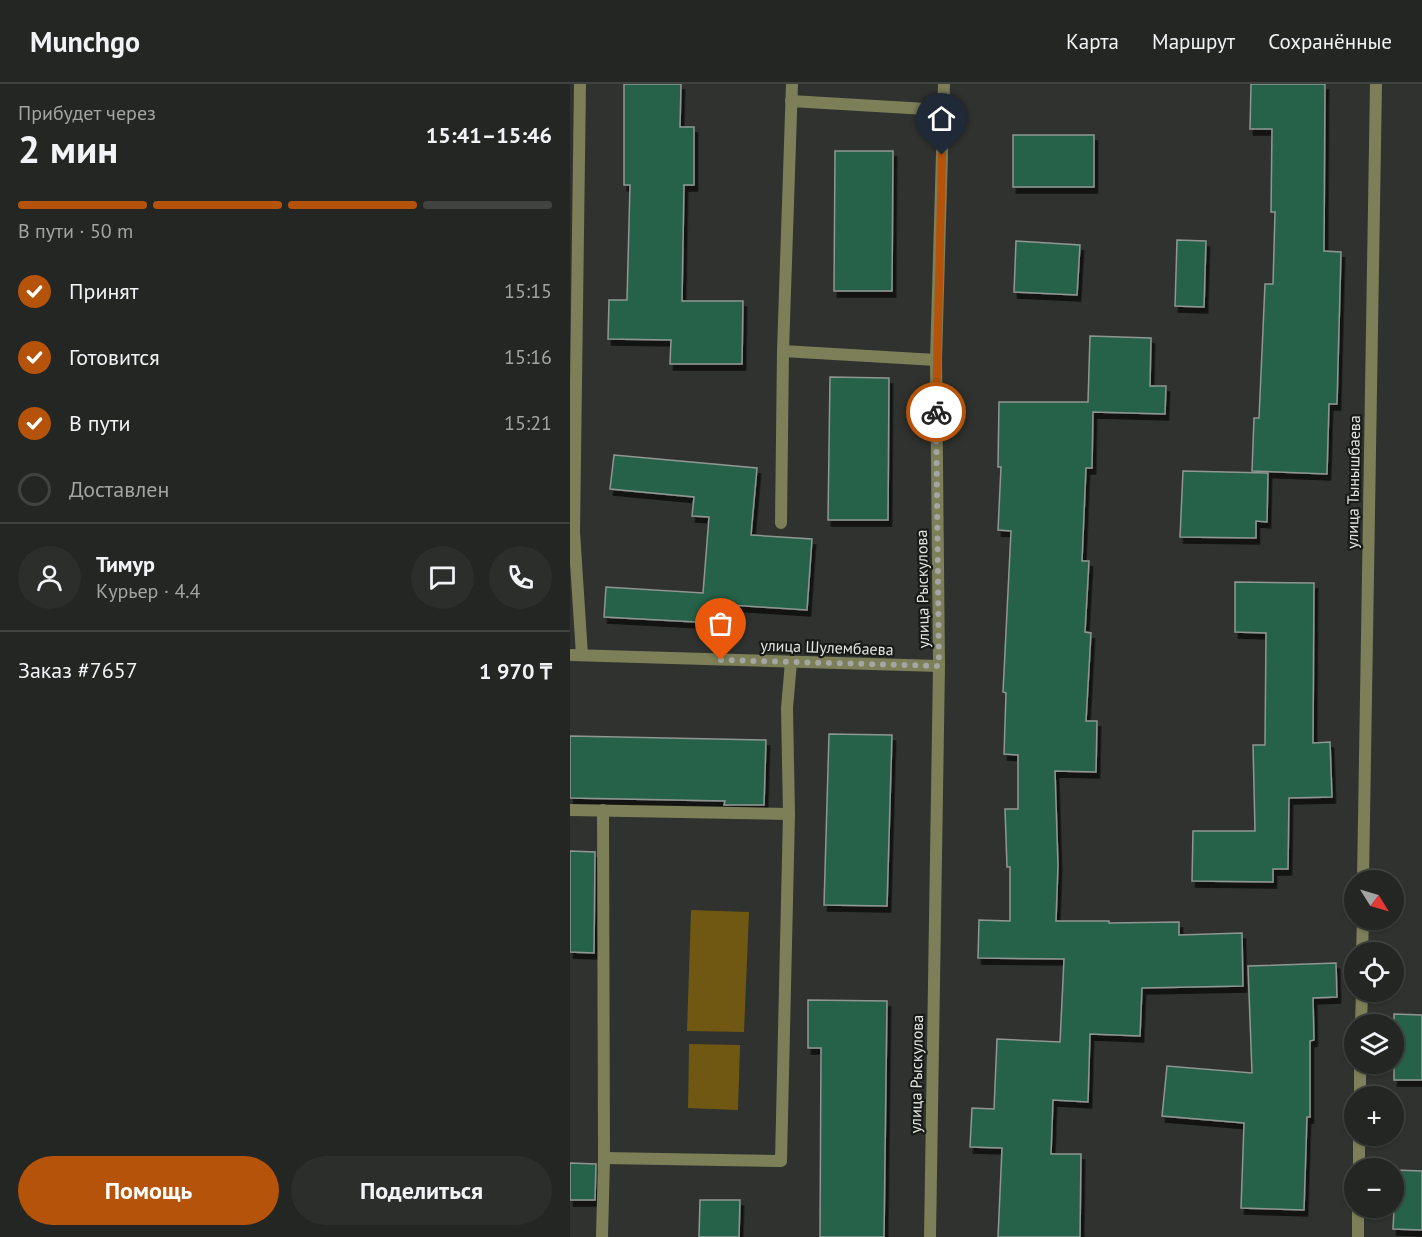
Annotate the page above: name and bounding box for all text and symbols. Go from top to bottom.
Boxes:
text: Munchgo [30,23,140,60]
text: Карта [1066,28,1119,55]
text: Маршрут [1152,28,1235,55]
text: Сохранённые [1268,28,1392,55]
pin [916,93,967,155]
text: Прибудет через [18,100,156,126]
icon: home [925,102,958,135]
text: 15:41–15:46 [426,121,552,149]
text: 2 мин [18,123,118,174]
text: В пути · 50 m [18,218,133,244]
icon: check [18,275,51,308]
text: Принят [69,277,139,305]
text: 15:15 [504,278,552,304]
icon: check [18,341,51,374]
text: Готовится [69,343,160,371]
text: 15:16 [504,344,552,370]
courier [906,382,966,442]
icon: bike [920,396,953,429]
icon: check [18,407,51,440]
text: В пути [69,409,131,437]
text: 15:21 [504,410,552,436]
street label: улица Тынышбаева [1342,415,1364,549]
text: Доставлен [69,475,169,503]
street label: улица Рыскулова [911,530,933,648]
button: person [18,546,81,609]
button: chat [411,546,474,609]
button: phone [489,546,552,609]
text: Тимур [96,550,155,578]
text: Курьер · 4.4 [96,578,200,604]
pin [695,598,746,660]
icon: bag [704,607,737,640]
street label: улица Шулембаева [760,635,894,659]
text: Заказ #7657 [18,656,138,684]
text: 1 970 ₸ [479,657,552,685]
north arrow [1344,870,1404,930]
map controls [1344,870,1404,1218]
button: locate [1344,942,1404,1002]
button: layers [1344,1014,1404,1074]
street label: улица Рыскулова [905,1015,927,1133]
button: + [1344,1086,1404,1146]
button: Помощь [18,1156,279,1225]
button: Поделиться [291,1156,552,1225]
button: − [1344,1158,1404,1218]

